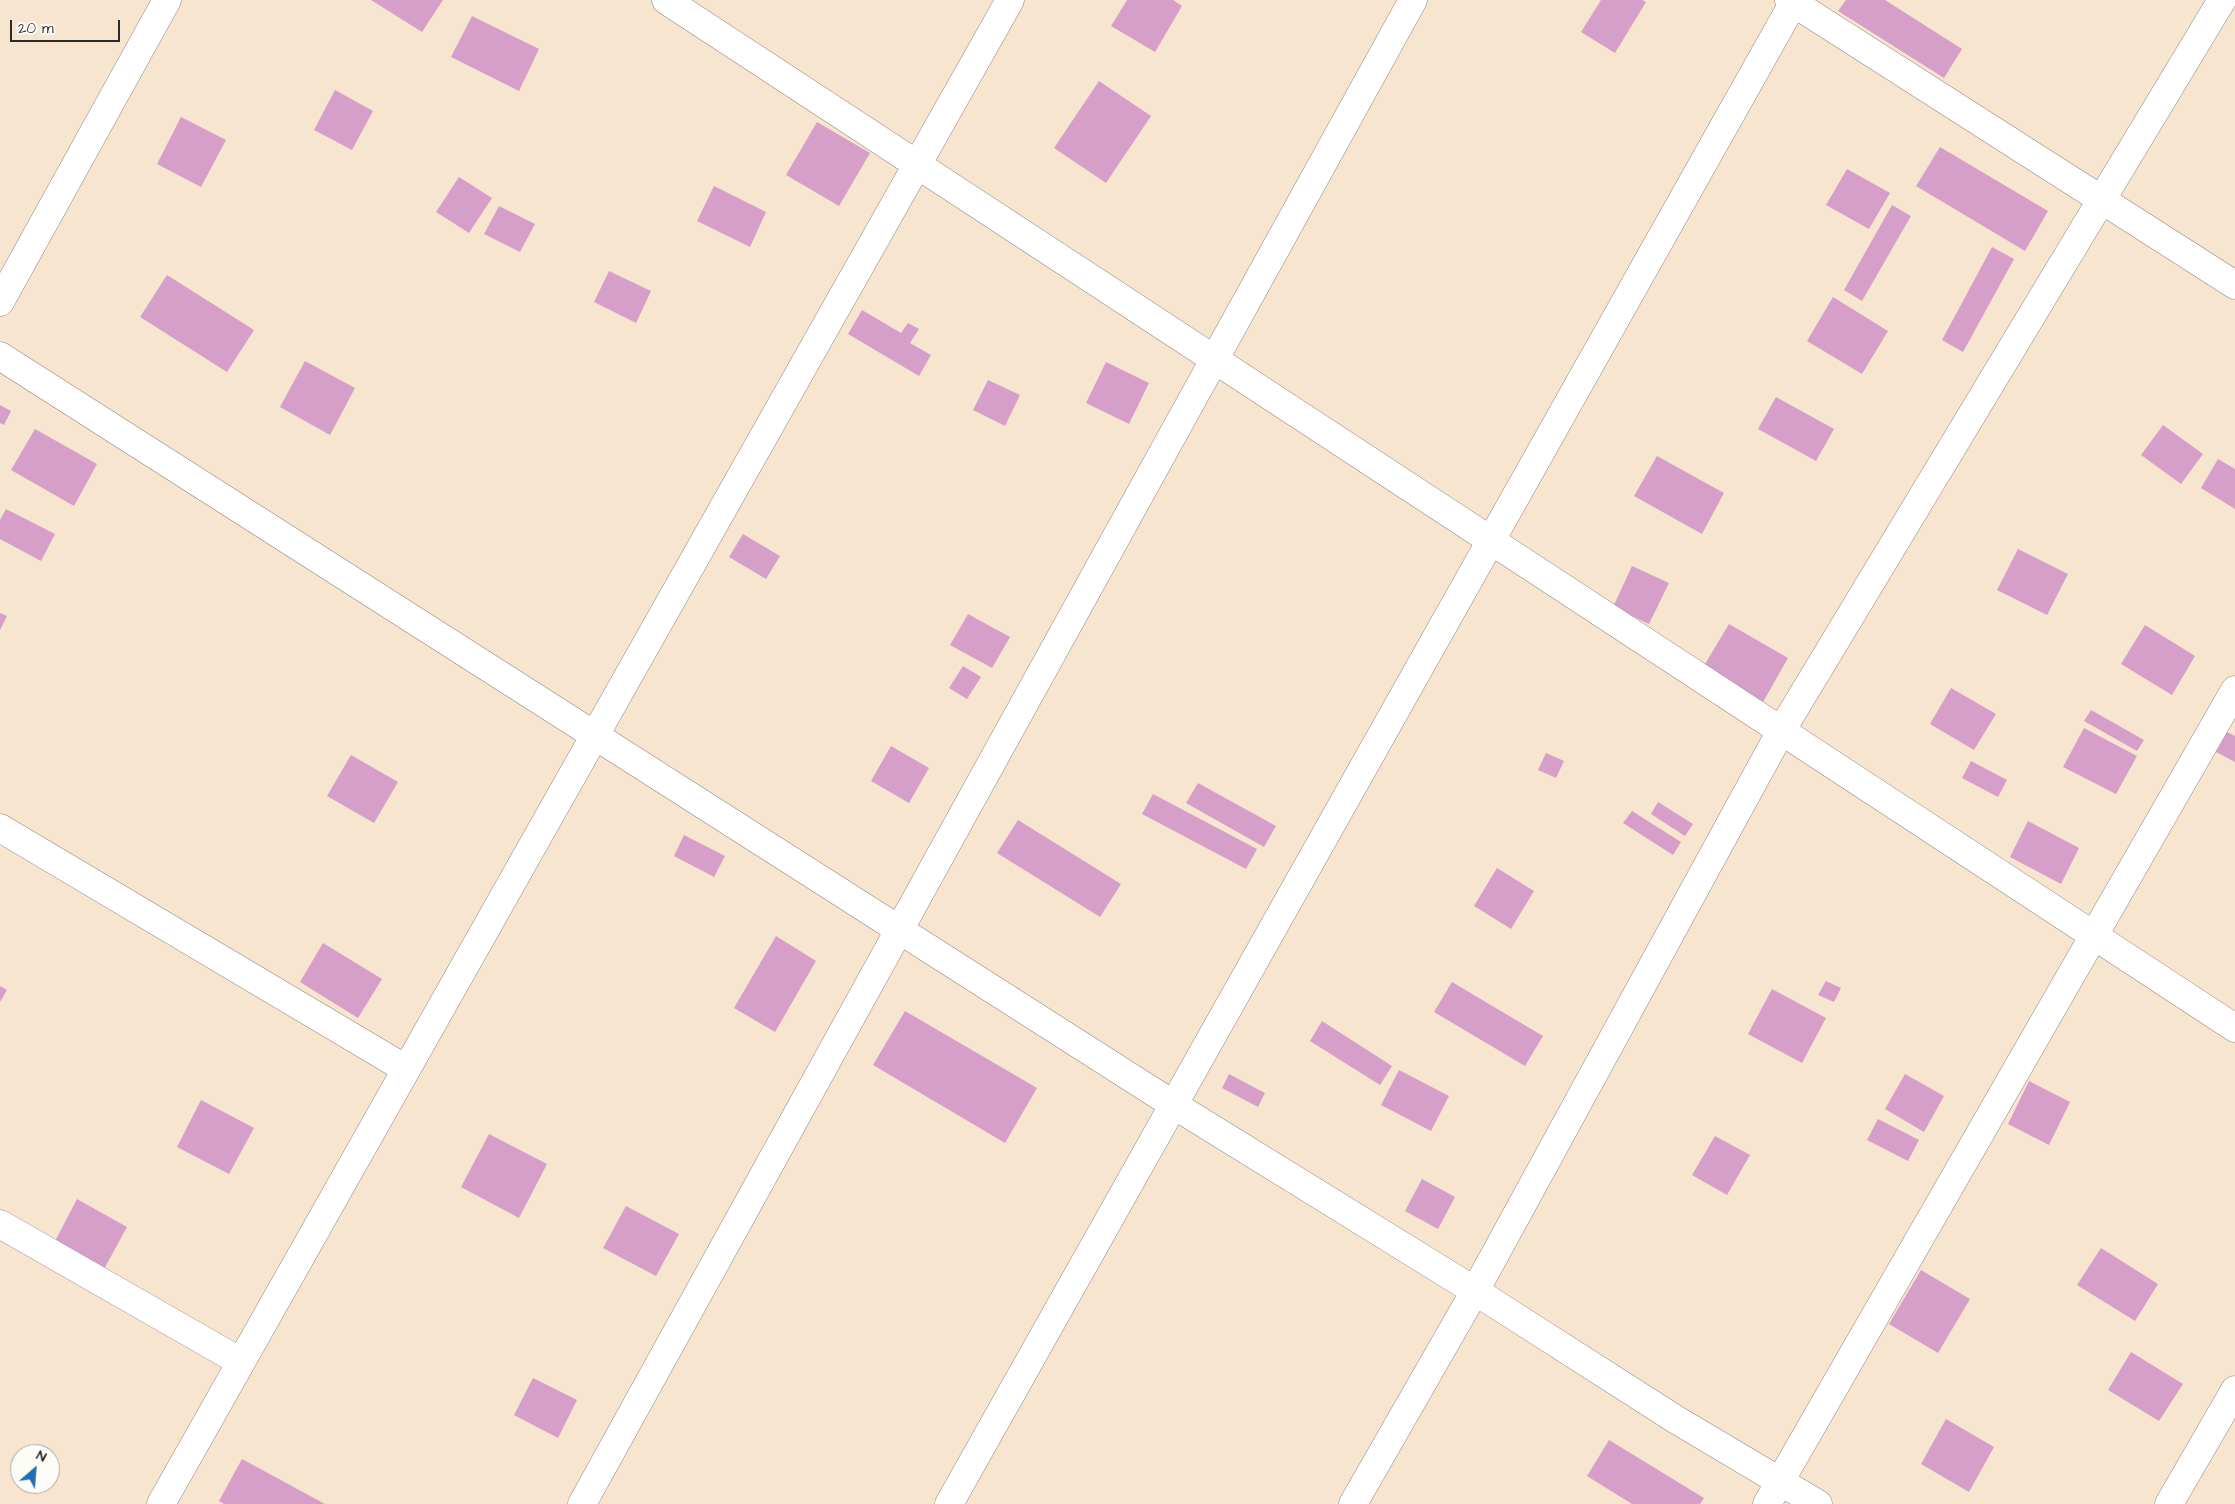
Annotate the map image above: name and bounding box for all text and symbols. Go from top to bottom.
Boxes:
scale bar [12,10,122,42]
text: 20 m [18,18,54,39]
north arrow [10,1444,60,1494]
text: N [33,1446,50,1467]

